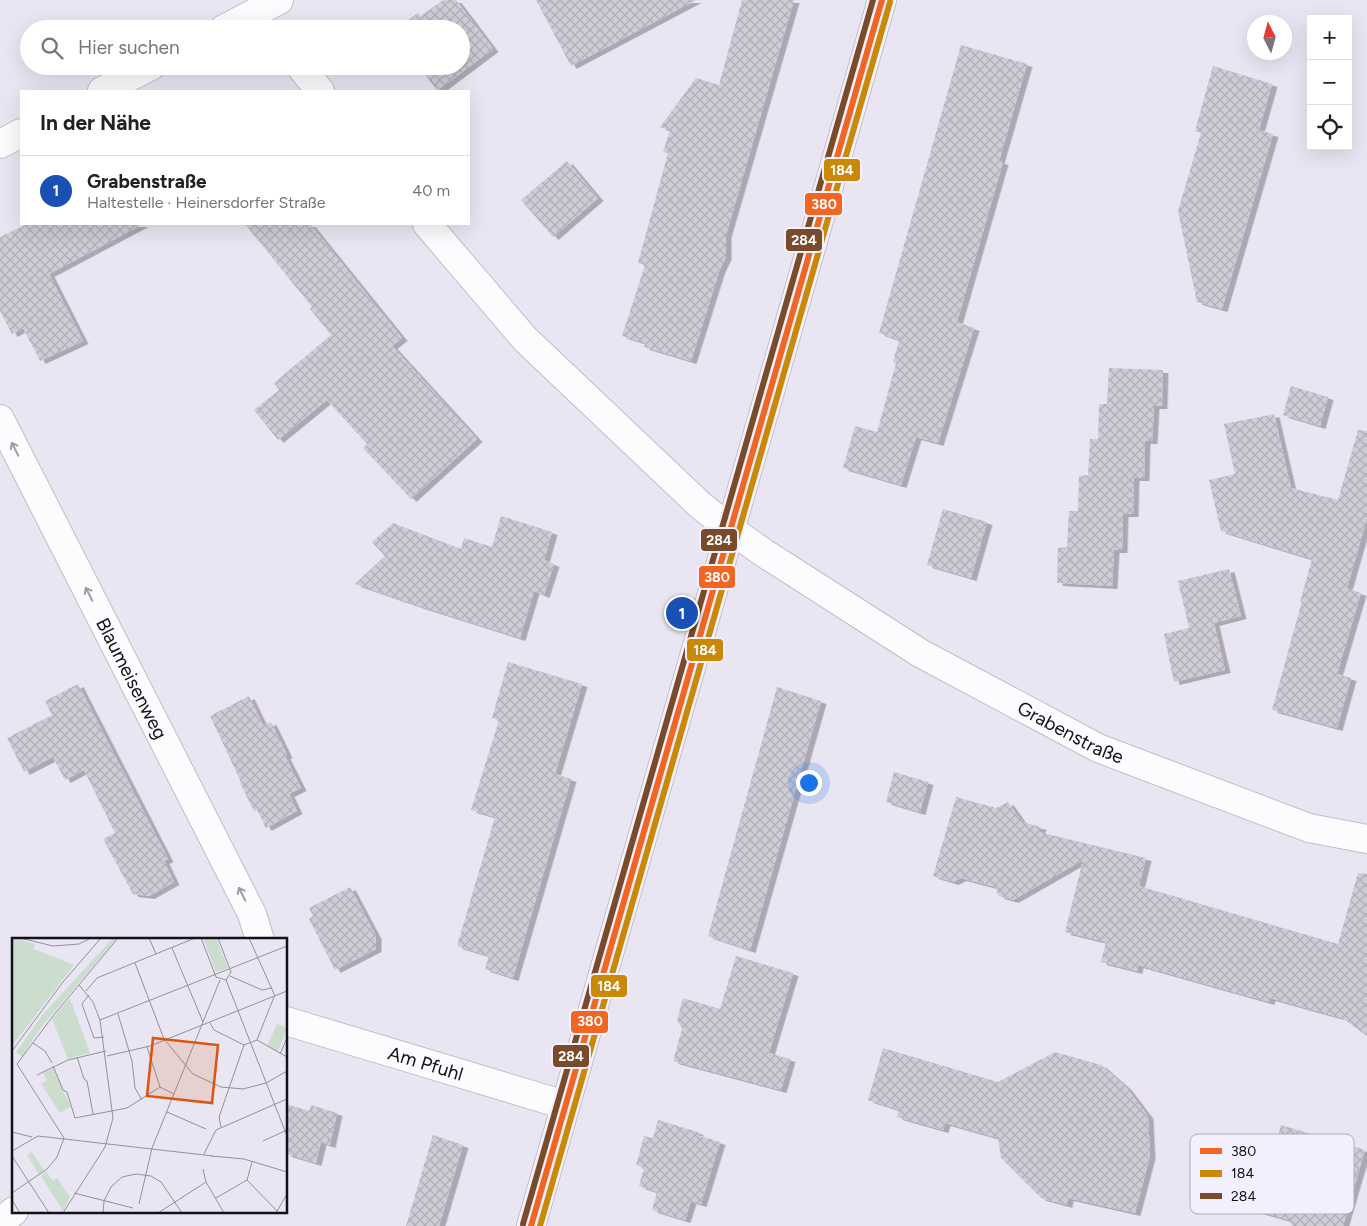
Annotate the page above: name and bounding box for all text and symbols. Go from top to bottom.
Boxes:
north arrow [1247,15,1292,60]
map controls [1307,15,1352,150]
button: + [1307,15,1352,60]
search box [20,20,470,75]
icon: search [38,34,66,62]
text: Hier suchen [78,36,179,59]
button: − [1307,60,1352,105]
button: locate [1307,105,1352,150]
text: In der Nähe [40,110,151,135]
line badge: 184 [823,158,861,182]
text: 184 [830,162,854,179]
text: Grabenstraße [87,170,207,193]
text: 1 [53,181,59,200]
text: 40 m [412,181,450,200]
line badge: 380 [804,192,843,216]
text: Haltestelle · Heinersdorfer Straße [87,193,326,212]
text: 380 [811,196,837,213]
line badge: 284 [785,228,823,252]
text: 284 [791,232,817,249]
one-way arrow [10,442,19,457]
line badge: 284 [700,528,738,552]
text: 284 [706,532,732,549]
line badge: 380 [698,565,736,589]
text: 380 [704,569,730,586]
one-way arrow [84,586,94,601]
pin: 1 [666,594,698,632]
street label: Blaumeisenweg [92,614,172,743]
line badge: 184 [686,638,724,662]
text: 184 [693,642,717,659]
street label: Grabenstraße [1014,696,1127,768]
your location [796,770,822,796]
one-way arrow [237,887,247,902]
inset map [12,938,288,1214]
line badge: 184 [590,974,628,998]
text: 184 [597,978,621,995]
line badge: 380 [570,1010,609,1034]
text: 380 [577,1013,603,1030]
street label: Am Pfuhl [386,1041,466,1085]
line badge: 284 [552,1044,590,1068]
text: 284 [558,1048,584,1065]
legend [1190,1134,1354,1214]
text: 380 [1231,1143,1256,1160]
text: 184 [1231,1165,1254,1182]
text: 284 [1231,1188,1256,1205]

